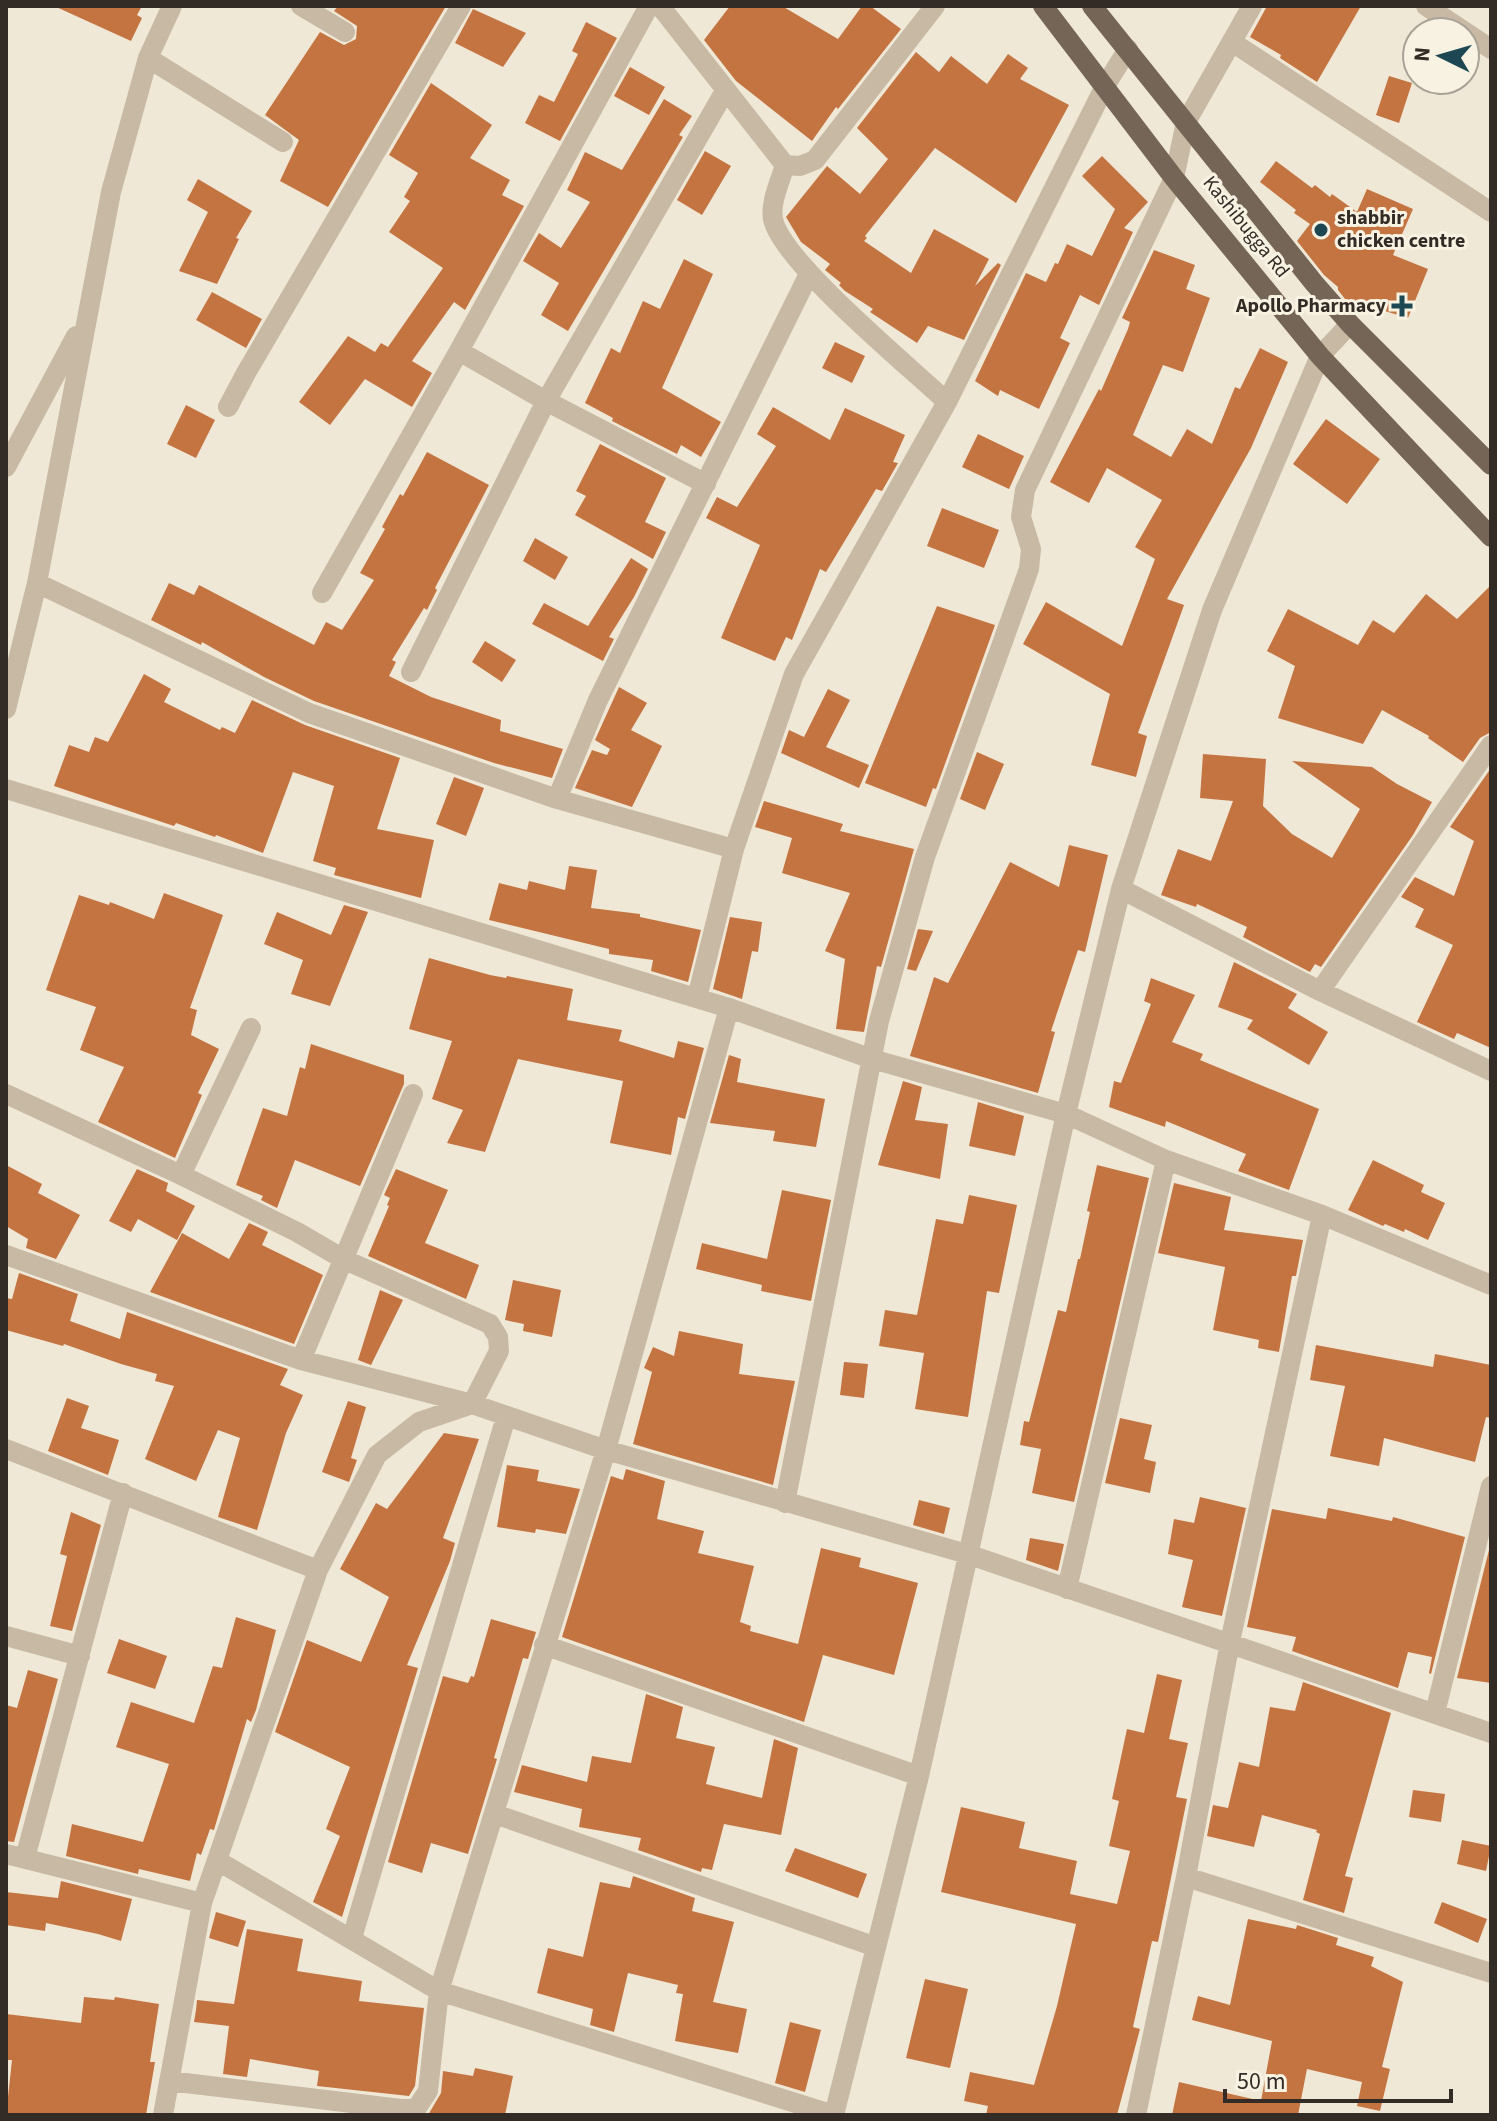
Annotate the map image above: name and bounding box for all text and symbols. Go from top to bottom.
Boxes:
north arrow [1401,16,1481,96]
text: N [1405,46,1439,63]
street label: Kashibugga Rd [1196,170,1296,284]
place label: shabbir chicken centre [1337,204,1465,255]
marker: shabbir chicken centre [1312,221,1330,239]
place label: Apollo Pharmacy [1235,292,1387,320]
marker: Apollo Pharmacy [1393,297,1411,315]
scale bar [1225,2053,1451,2103]
text: 50 m [1237,2064,1286,2099]

